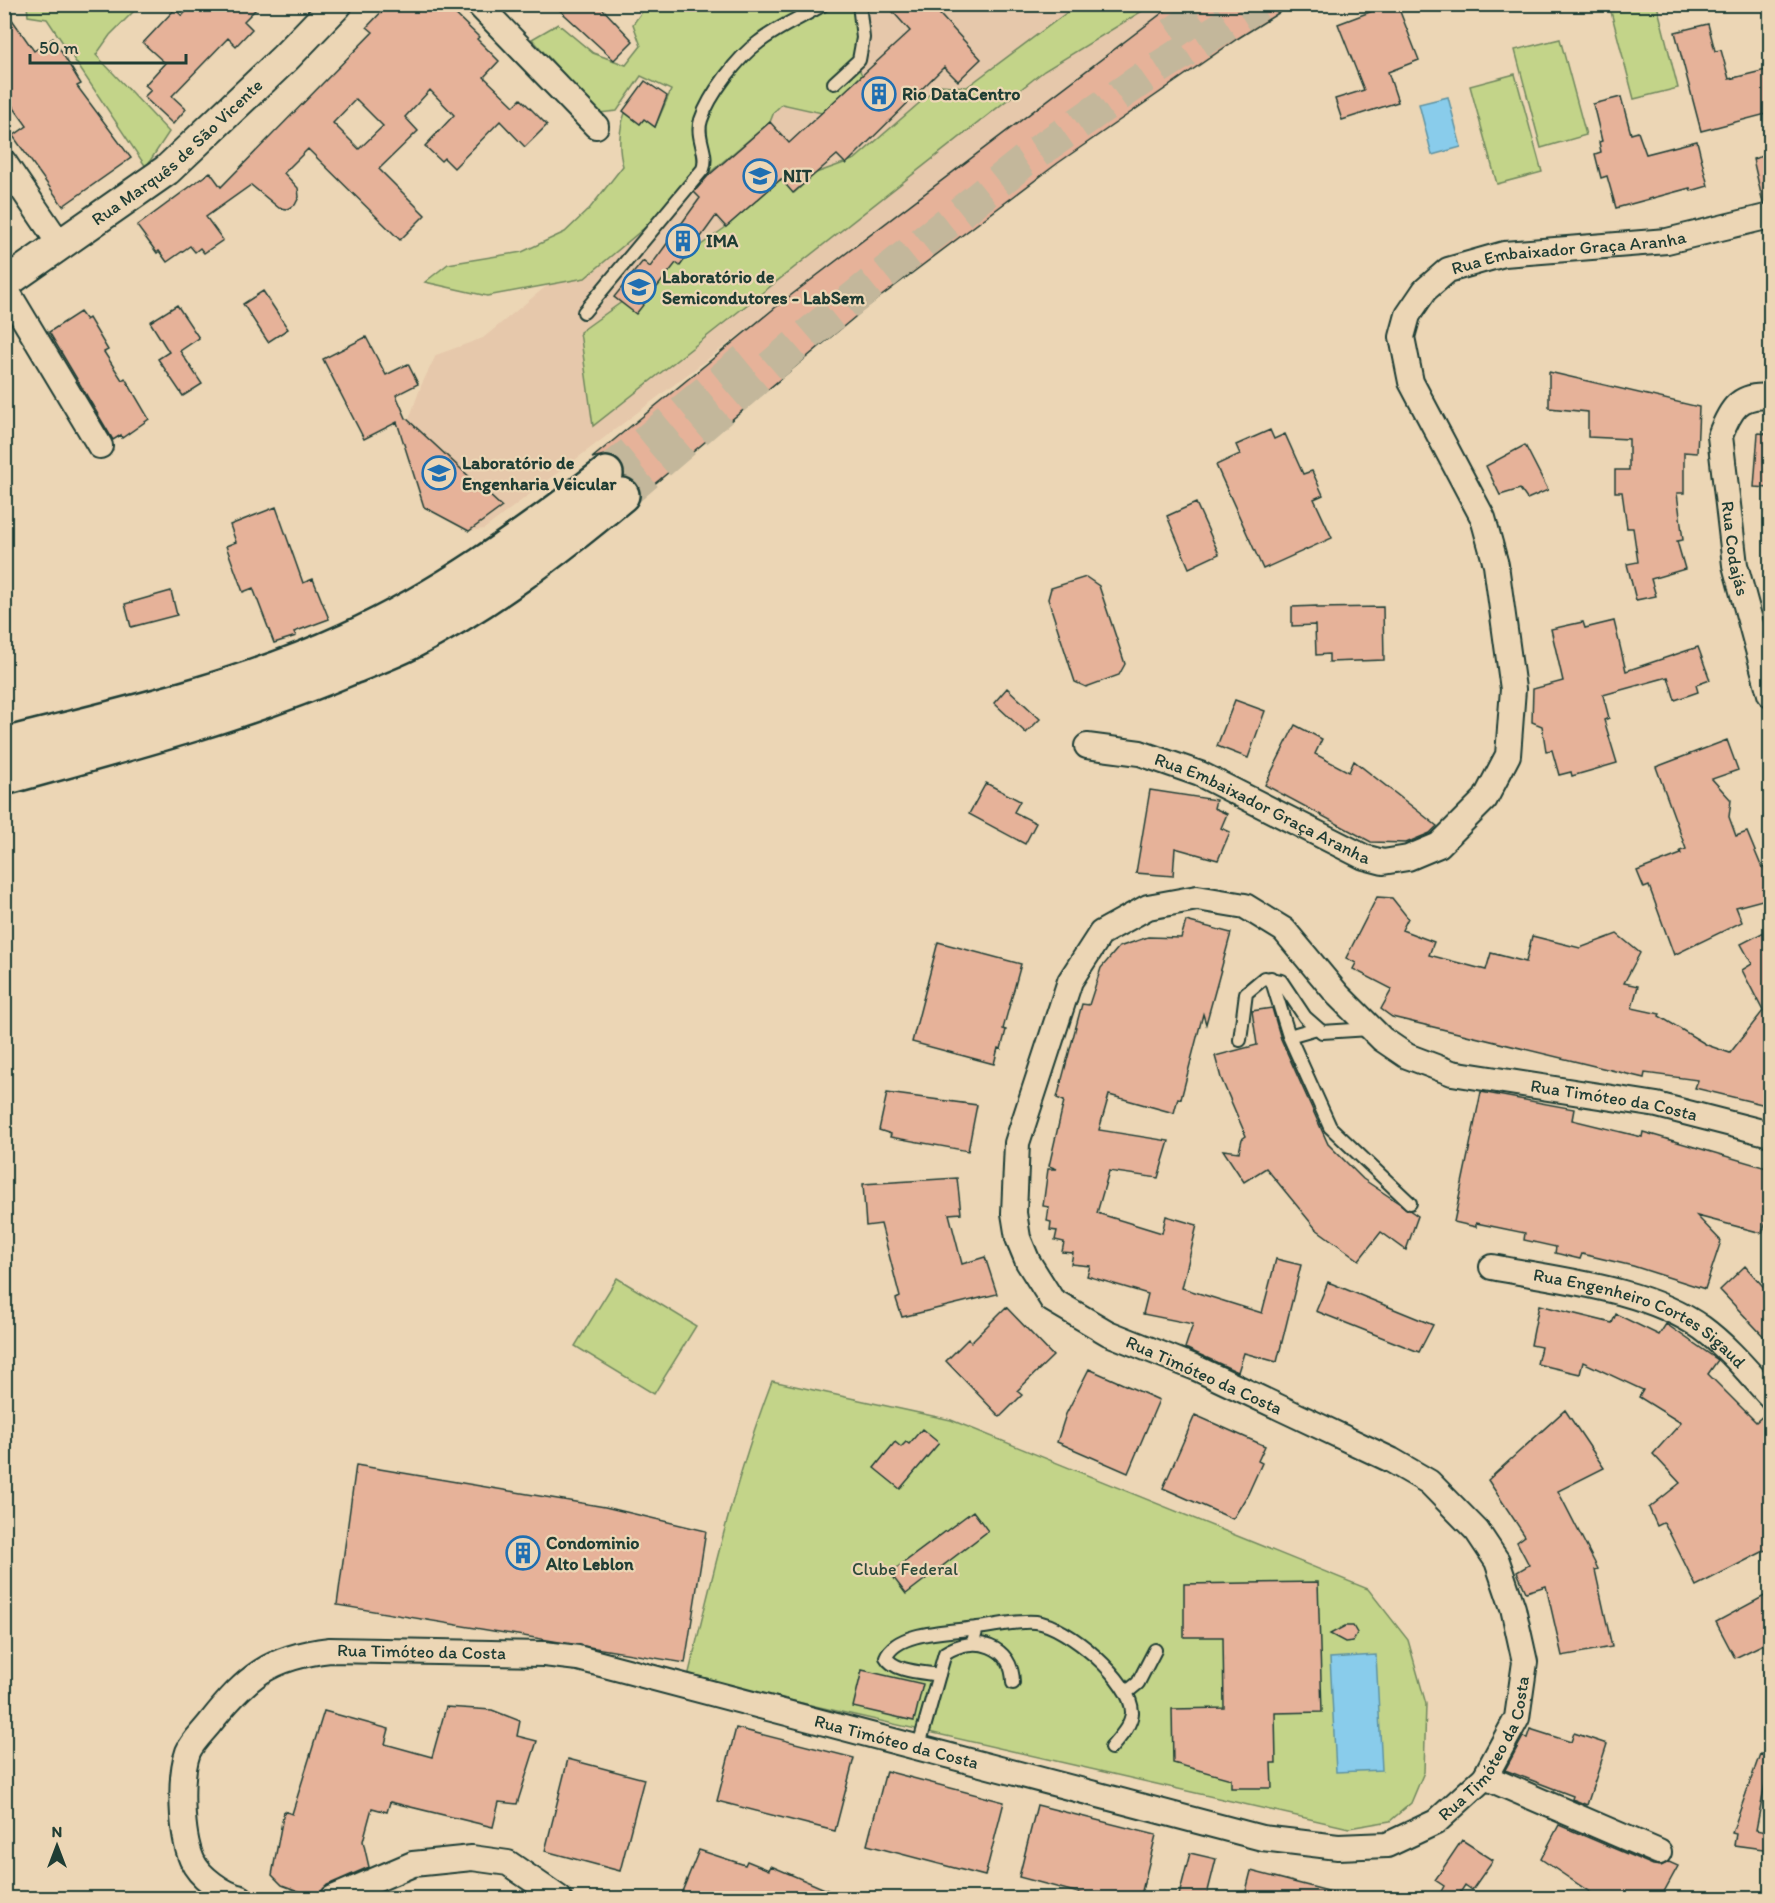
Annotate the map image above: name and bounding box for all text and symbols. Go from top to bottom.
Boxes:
scale bar [30,27,186,65]
text: 50 m [39,37,79,59]
street label: Rua Marquês de São Vicente [87,74,267,230]
building icon: Rio DataCentro [861,76,897,112]
place label: Rio DataCentro [902,83,1020,105]
school or university icon: NIT [742,158,778,194]
place label: NIT [783,165,813,187]
building icon: IMA [665,223,701,259]
street label: Rua Embaixador Graça Aranha [1449,226,1689,279]
place label: IMA [706,230,739,252]
place label: Laboratório de Semicondutores - LabSem [662,266,865,309]
school or university icon: Laboratório de Semicondutores - LabSem [621,269,657,305]
place label: Laboratório de Engenharia Veicular [462,452,617,495]
school or university icon: Laboratório de Engenharia Veicular [421,455,457,491]
street label: Rua Codajás [1717,500,1754,598]
street label: Rua Embaixador Graça Aranha [1152,748,1373,869]
street label: Rua Timóteo da Costa [1529,1074,1700,1126]
street label: Rua Engenheiro Cortes Sigaud [1532,1264,1751,1373]
street label: Rua Timóteo da Costa [1122,1331,1286,1419]
place label: Condominio Alto Leblon [545,1532,639,1575]
building icon: Condominio Alto Leblon [505,1535,541,1571]
park label: Clube Federal [852,1558,958,1580]
street label: Rua Timóteo da Costa [337,1639,506,1664]
street label: Rua Timóteo da Costa [1434,1675,1534,1826]
street label: Rua Timóteo da Costa [812,1710,981,1774]
north arrow [27,1816,87,1876]
text: N [52,1822,62,1841]

